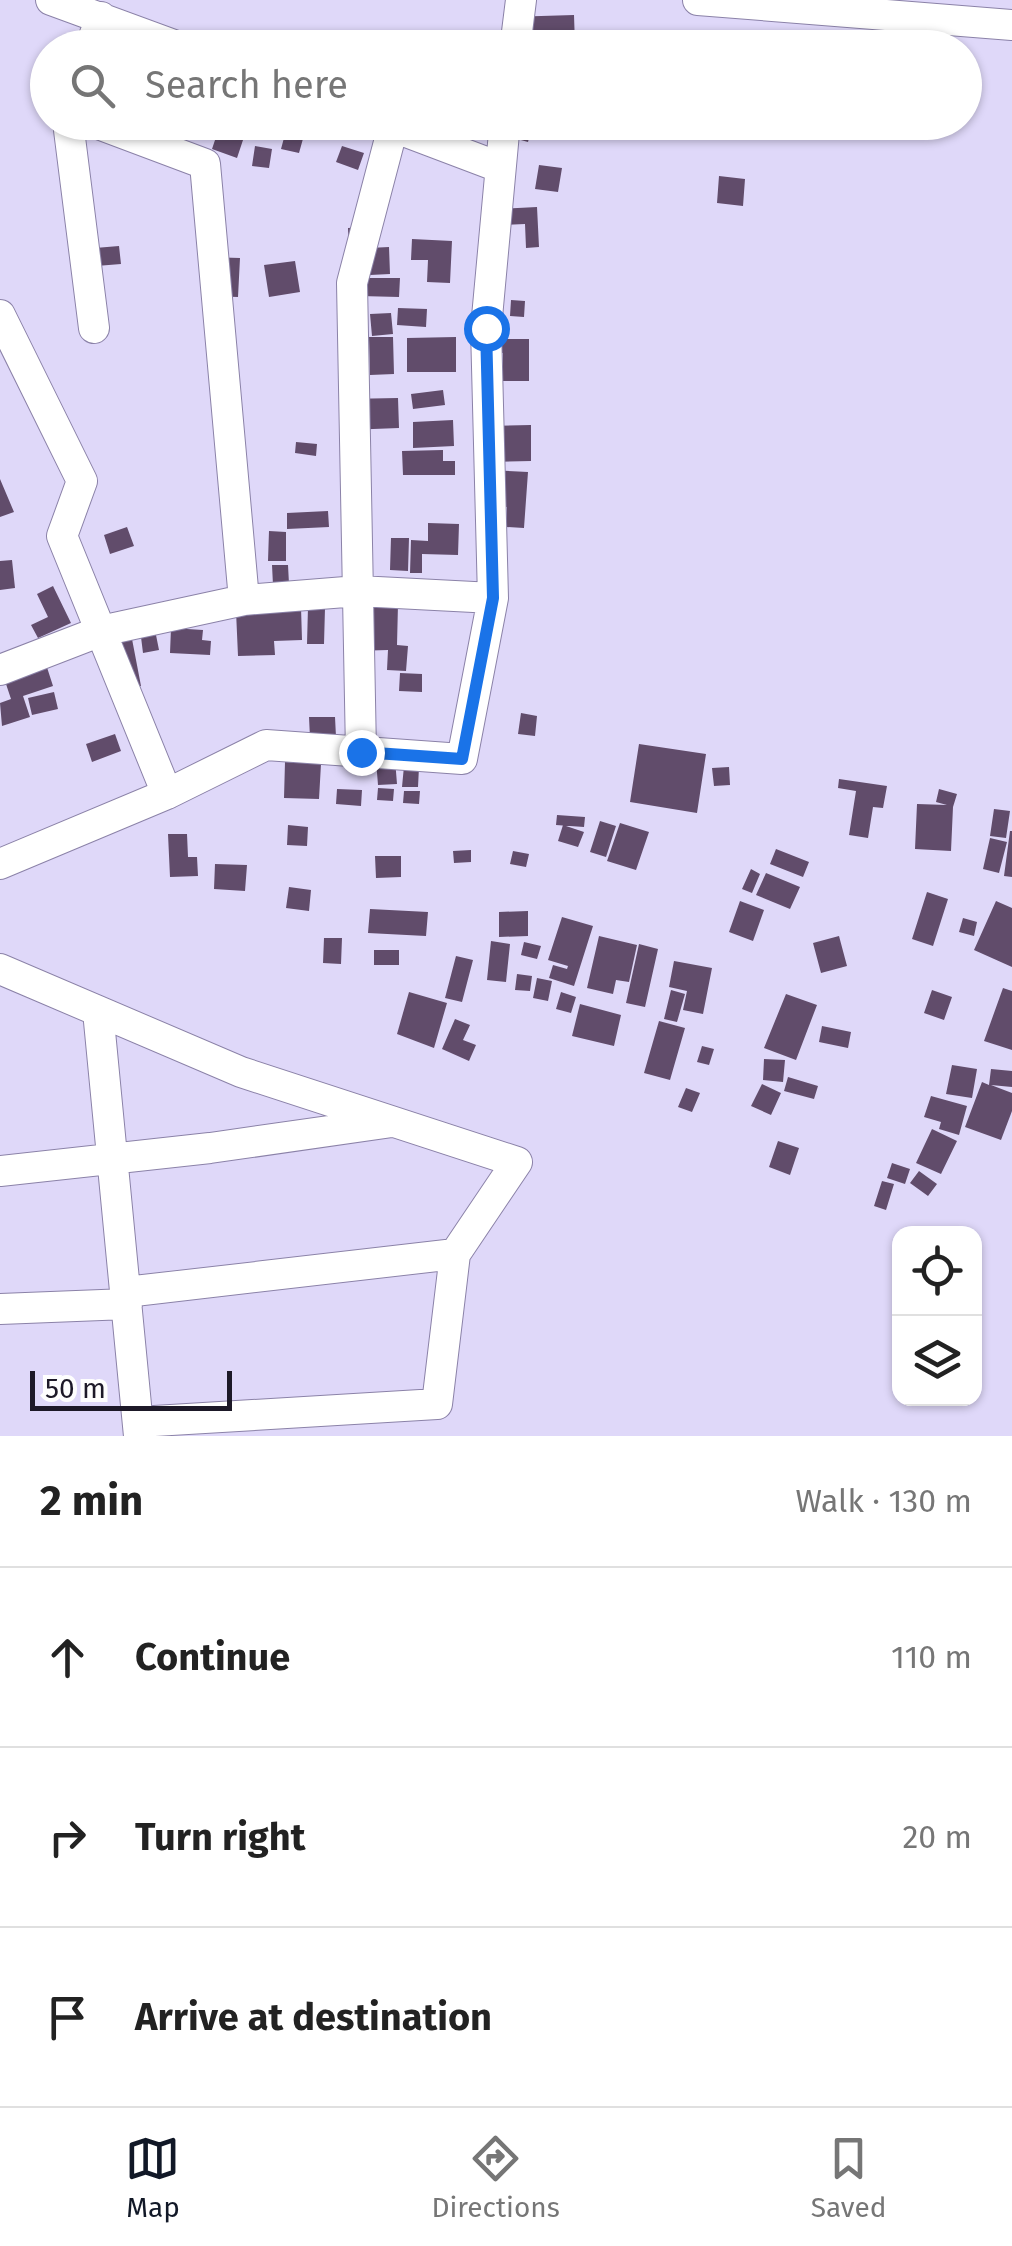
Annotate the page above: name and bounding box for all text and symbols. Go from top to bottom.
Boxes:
search box [30,30,982,140]
icon: search [65,58,120,113]
text: Search here [145,62,348,108]
route start [464,306,510,352]
route end [339,730,385,776]
map controls [892,1226,982,1406]
button: locate [892,1226,982,1316]
button: layers [892,1316,982,1406]
scale bar [30,1366,232,1410]
text: 50 m [45,1372,106,1405]
text: 2 min [40,1476,143,1526]
text: Walk · 130 m [795,1482,972,1520]
icon: ahead [40,1630,95,1685]
text: Continue [135,1634,290,1680]
text: 110 m [891,1638,972,1676]
icon: right [40,1810,95,1865]
text: Turn right [135,1814,305,1860]
text: 20 m [902,1818,972,1856]
icon: arrive [40,1990,95,2045]
text: Arrive at destination [135,1994,492,2040]
tab: Map [125,2131,180,2224]
tab: Directions [431,2131,560,2224]
tab: Saved [811,2131,887,2224]

